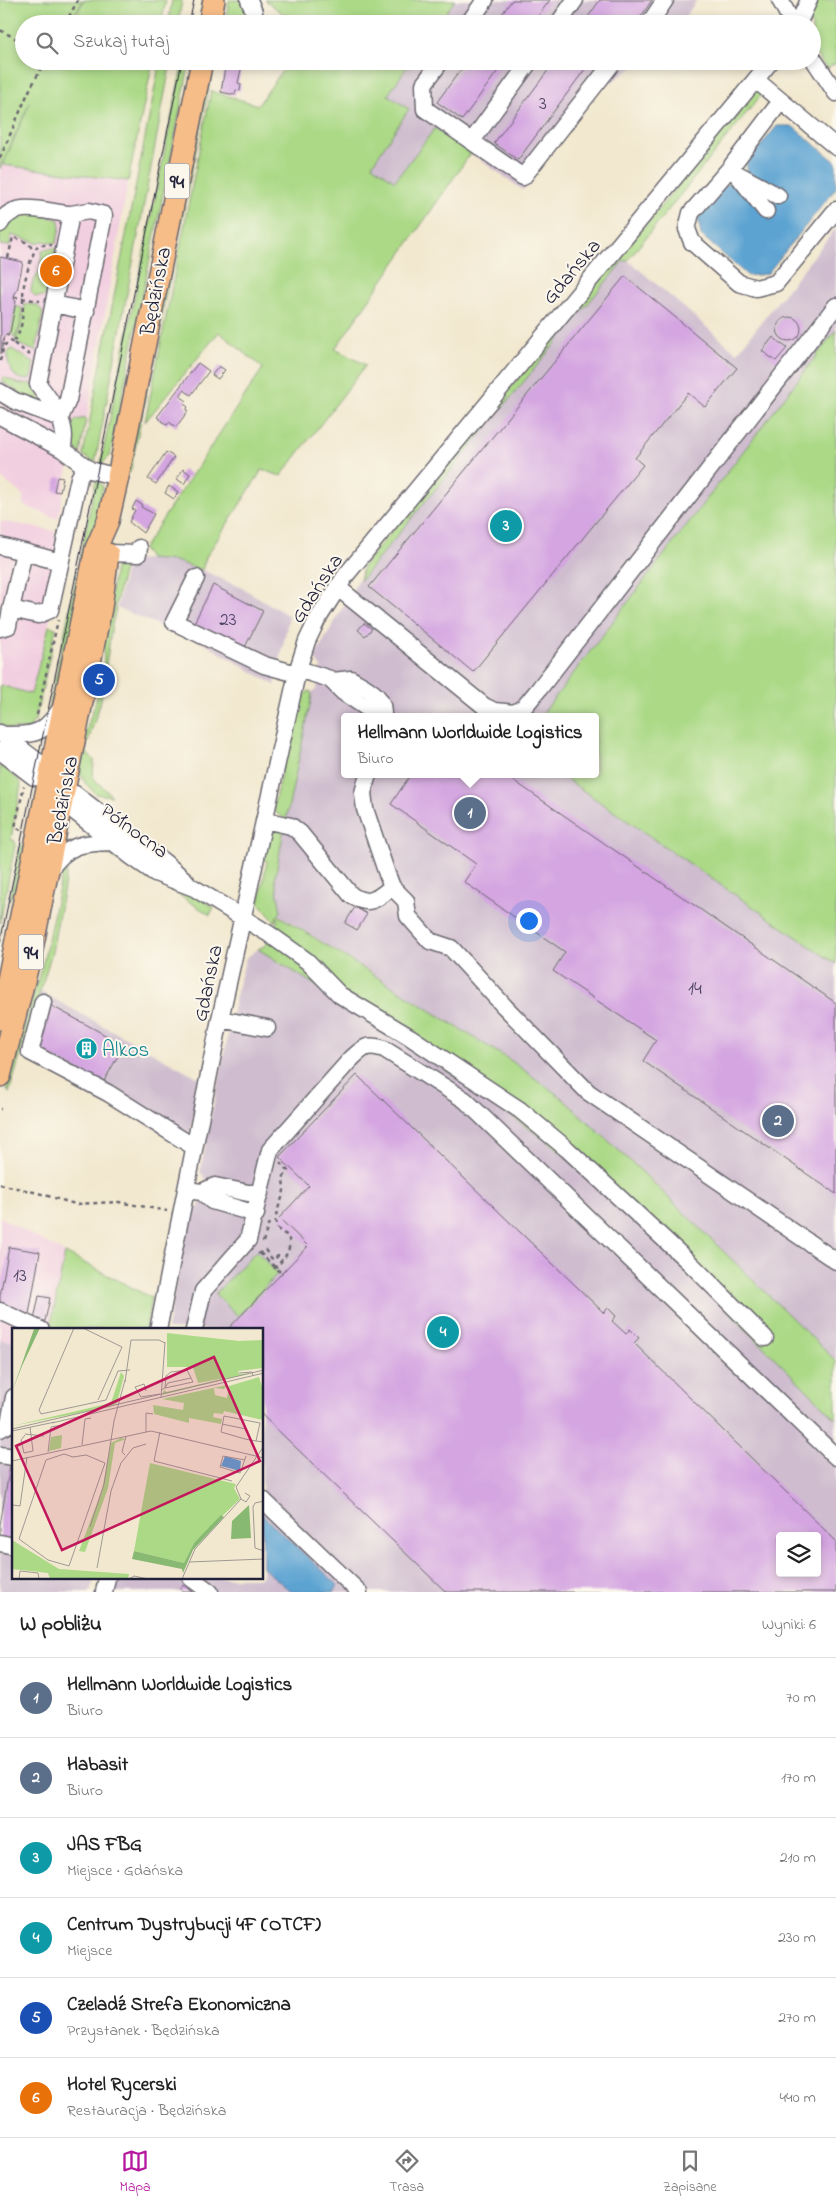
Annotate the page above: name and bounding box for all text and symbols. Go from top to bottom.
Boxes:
search box [15,15,821,70]
icon: search [33,29,61,57]
text: Szukaj tutaj [73,29,169,56]
house number: 3 [539,91,547,118]
road number: 94 [164,164,190,198]
street label: Gdańska [536,233,609,312]
street label: Będzińska [134,245,180,339]
pin: 6 [40,252,72,290]
pin: 3 [490,507,522,545]
street label: Gdańska [284,548,351,630]
house number: 23 [219,607,237,634]
pin: 5 [83,661,115,699]
popup [341,713,599,778]
text: Hellmann Worldwide Logistics [357,720,583,747]
text: Biuro [357,747,394,771]
street label: Będzińska [41,754,87,848]
pin: 1 [454,794,486,832]
street label: Północna [93,796,174,867]
your location [516,908,542,934]
road number: 94 [18,934,44,970]
street label: Gdańska [186,942,232,1025]
house number: 14 [688,976,702,1003]
place label: Alkos [102,1036,149,1066]
building icon: Alkos [74,1037,98,1061]
pin: 2 [762,1102,794,1140]
house number: 13 [13,1263,27,1290]
pin: 4 [427,1313,459,1351]
inset map [12,1328,264,1580]
map controls [776,1532,821,1577]
button: layers [776,1532,821,1577]
text: W pobliżu [20,1610,102,1640]
text: Wyniki: 6 [762,1613,816,1637]
text: Hellmann Worldwide Logistics [67,1672,292,1699]
text: 1 [33,1686,39,1710]
text: 70 m [786,1686,816,1710]
text: Biuro [67,1699,103,1723]
text: Habasit [67,1752,128,1779]
text: 2 [32,1766,40,1790]
text: 170 m [781,1766,816,1790]
text: Biuro [67,1779,103,1803]
text: JAS FBG [67,1832,142,1859]
text: 3 [33,1846,39,1870]
text: 210 m [780,1846,816,1870]
text: Miejsce · Gdańska [67,1859,183,1883]
text: Centrum Dystrybucji 4F (OTCF) [67,1912,321,1939]
text: 4 [33,1926,39,1950]
text: 230 m [778,1926,816,1950]
text: Miejsce [67,1939,112,1963]
text: Czeladź Strefa Ekonomiczna [67,1992,291,2019]
text: 5 [31,2006,41,2030]
text: 270 m [778,2006,816,2030]
text: Przystanek · Będzińska [67,2019,220,2043]
text: Hotel Rycerski [67,2072,177,2099]
text: 6 [32,2086,40,2110]
text: 440 m [779,2086,816,2110]
text: Restauracja · Będzińska [67,2099,226,2123]
tab: Mapa [119,2147,151,2198]
tab: Trasa [390,2147,424,2198]
tab: Zapisane [663,2147,717,2198]

